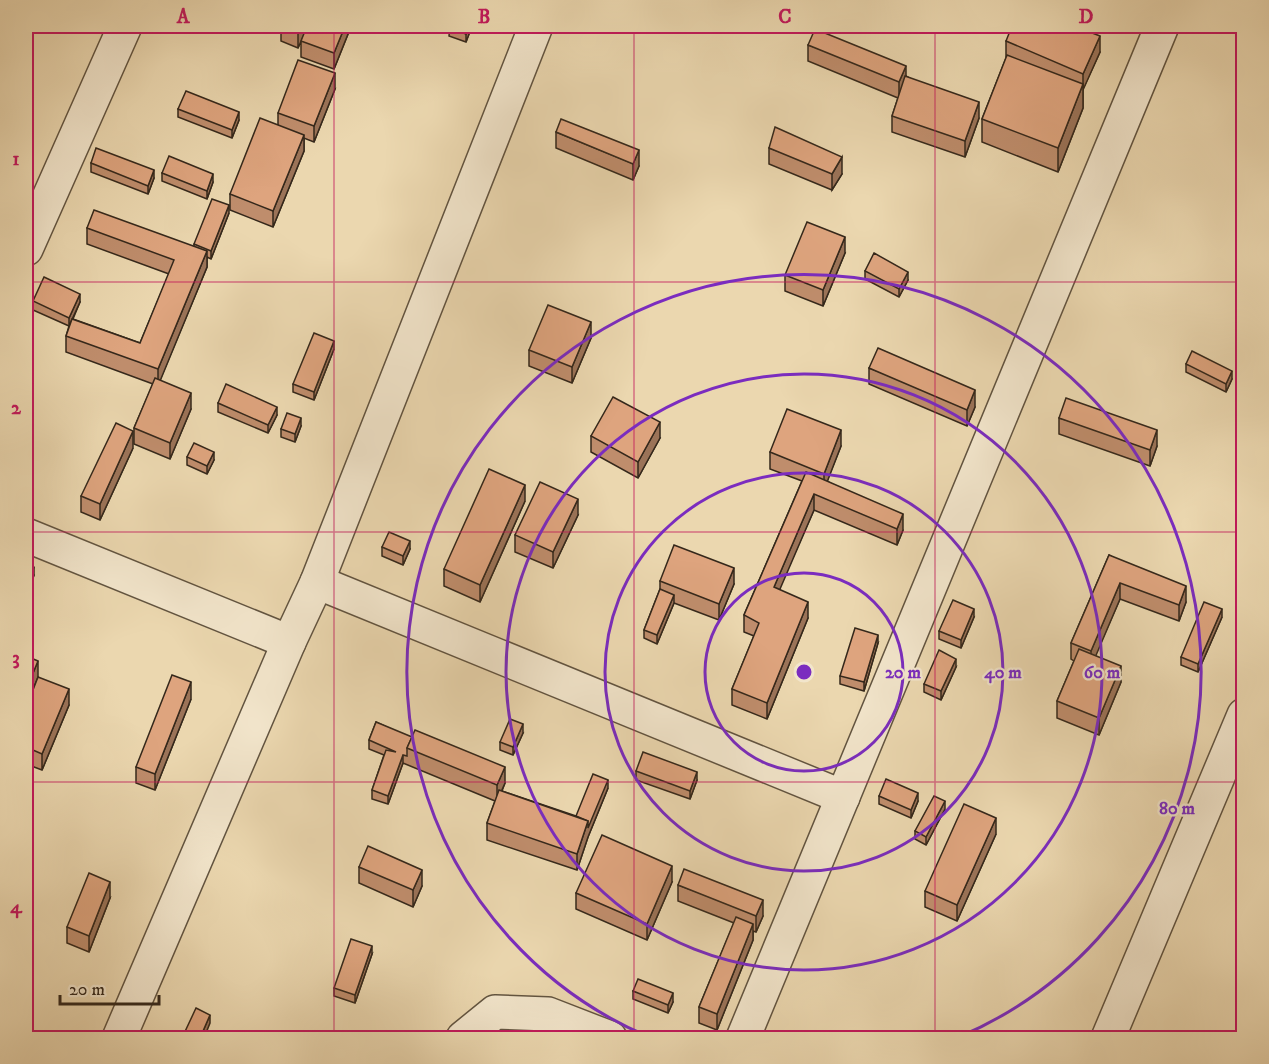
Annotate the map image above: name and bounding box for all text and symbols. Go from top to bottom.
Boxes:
text: A [176,5,191,30]
text: B [478,5,490,30]
text: C [778,5,792,30]
text: D [1079,5,1094,30]
text: 1 [12,147,20,172]
text: 2 [11,396,22,421]
text: 3 [12,646,20,671]
centre of rings [794,662,814,682]
text: 20 m [885,662,921,684]
text: 40 m [983,662,1022,684]
text: 60 m [1084,662,1121,684]
text: 80 m [1159,798,1196,820]
text: 4 [10,895,23,920]
scale bar [60,968,159,1006]
text: 20 m [69,979,105,1001]

